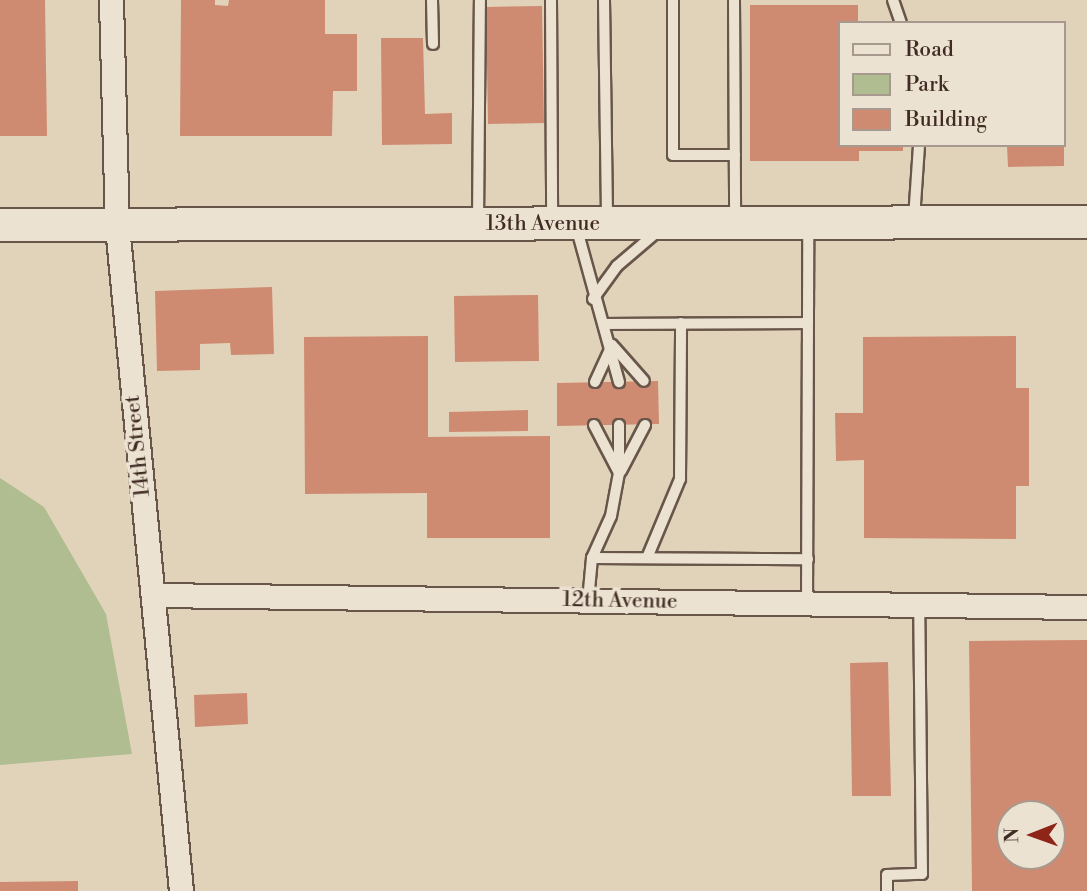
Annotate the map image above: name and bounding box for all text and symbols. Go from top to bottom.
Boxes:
legend [838,21,1066,147]
text: Road [905,37,954,63]
text: Park [905,72,949,98]
text: Building [905,107,987,133]
street label: 13th Avenue [486,211,600,237]
street label: 14th Street [120,394,156,498]
street label: 12th Avenue [562,587,678,615]
north arrow [996,800,1066,870]
text: N [1000,828,1024,843]

